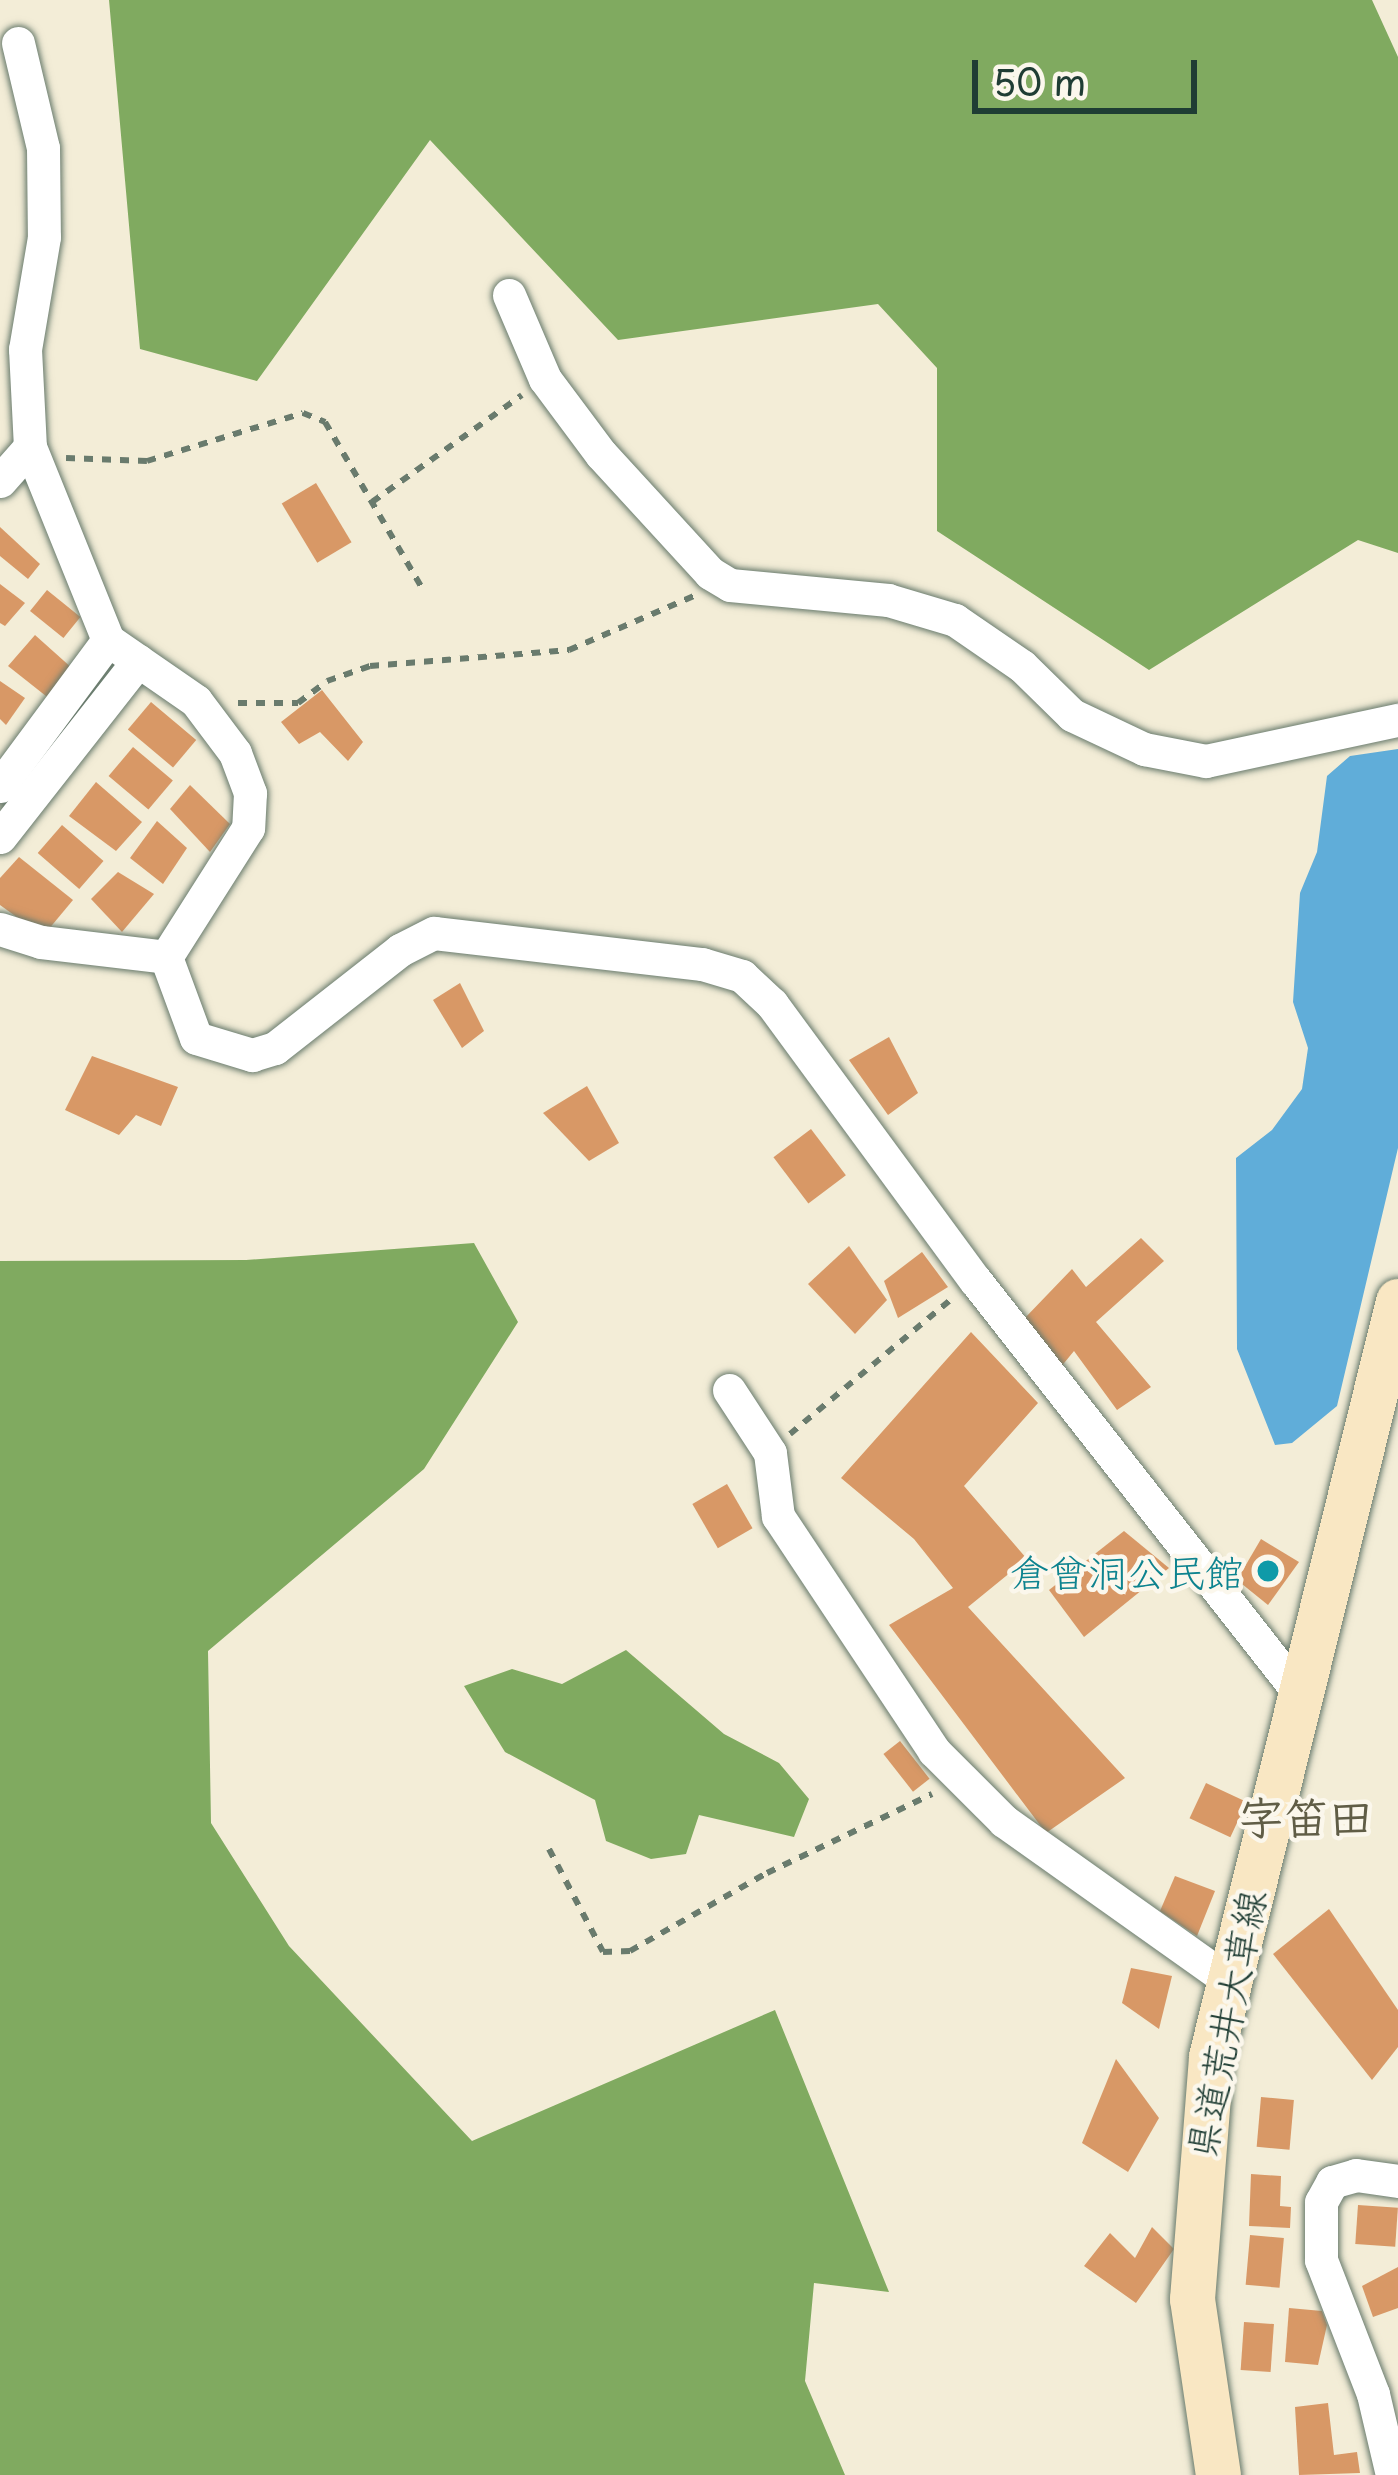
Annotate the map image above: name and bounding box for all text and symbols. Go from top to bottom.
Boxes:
scale bar [978,36,1203,110]
text: 50 m [993,54,1086,108]
place label: 倉曾洞公民館 [1010,1548,1244,1594]
marker: 倉曾洞公民館 [1255,1558,1281,1584]
district label: 字笛田 [1239,1789,1373,1843]
street label: 県道荒井大草線 [1176,1886,1274,2162]

